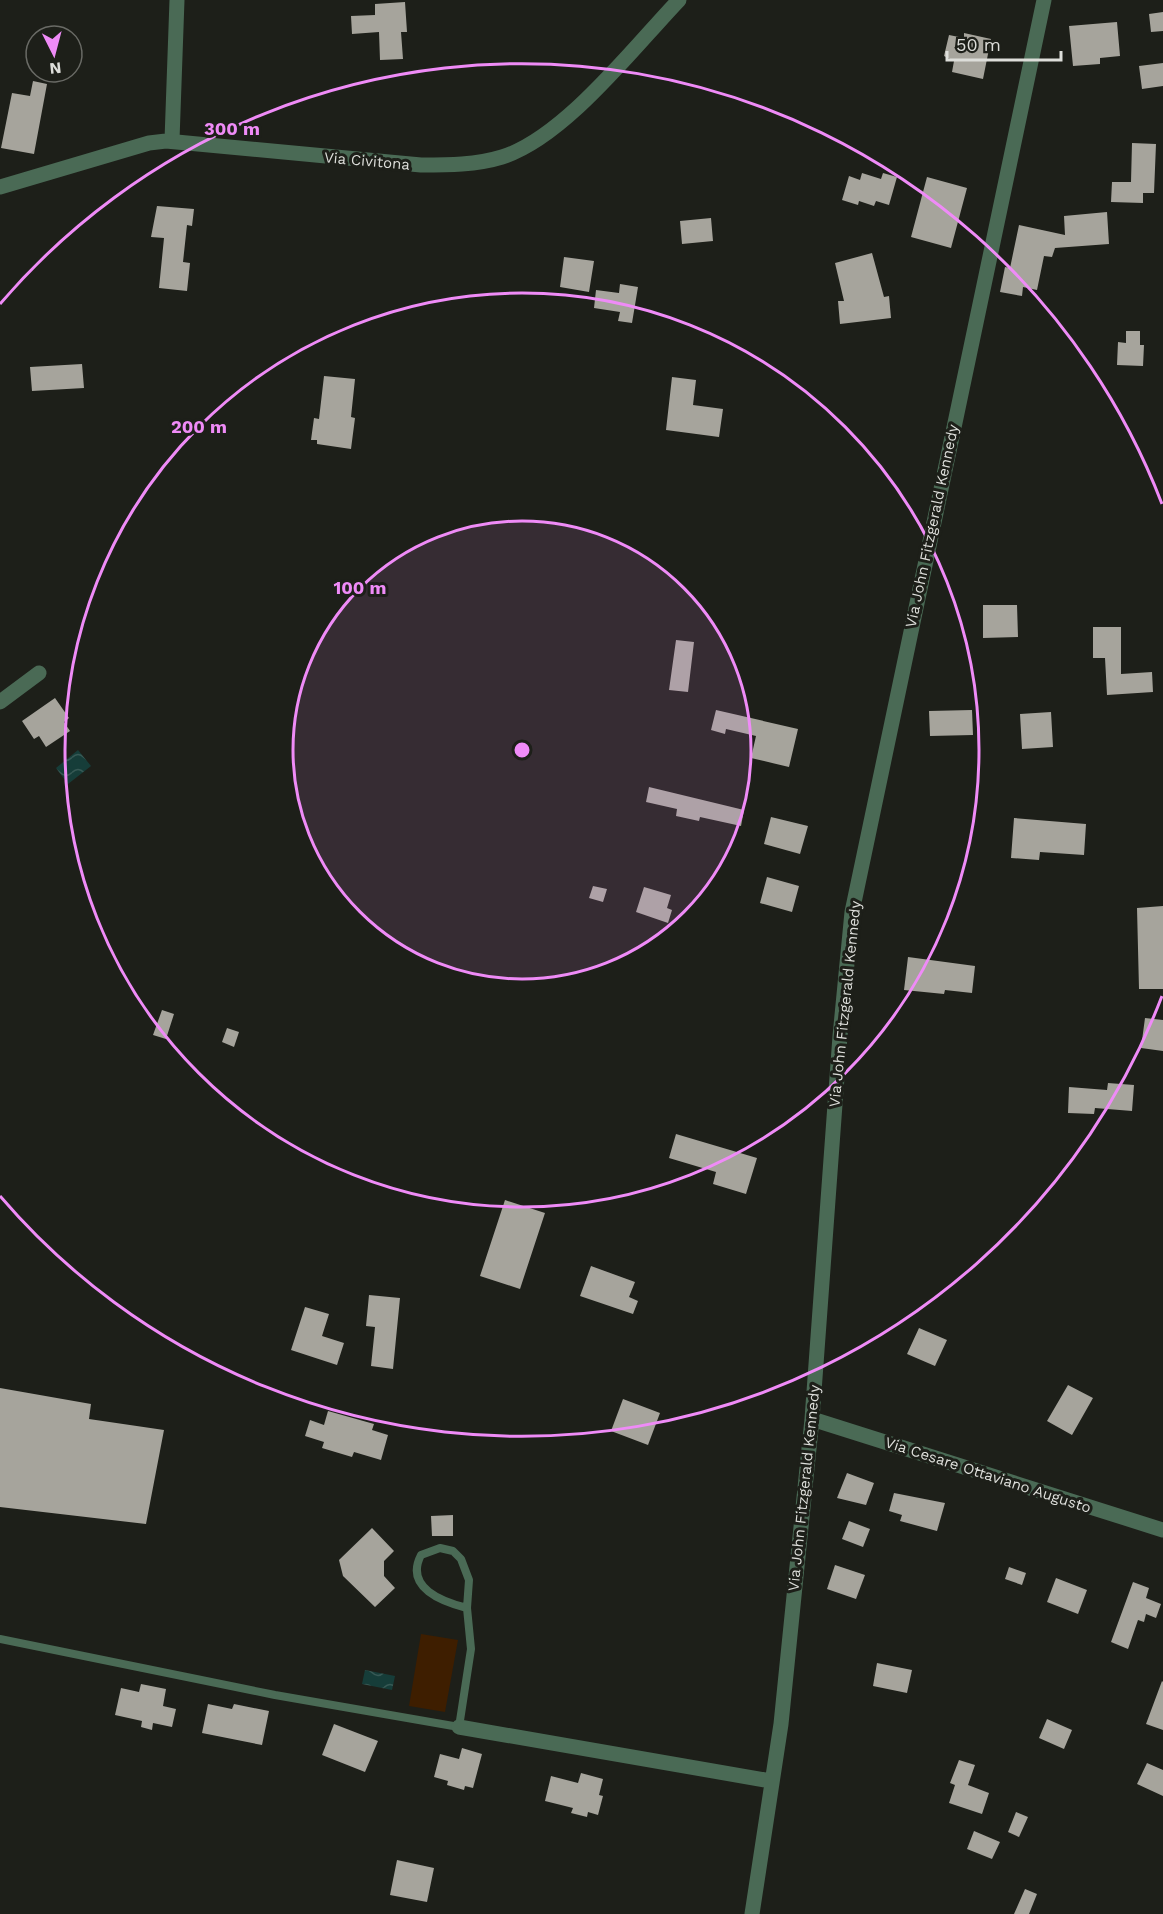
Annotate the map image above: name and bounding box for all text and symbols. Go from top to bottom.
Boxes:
north arrow [24,24,84,84]
scale bar [947,24,1061,62]
text: 50 m [956,34,1001,55]
text: N [49,58,62,78]
text: 300 m [204,118,260,139]
street label: Via Civitona [323,148,411,174]
text: 200 m [171,416,227,437]
street label: Via John Fitzgerald Kennedy [902,422,962,629]
text: 100 m [333,577,387,598]
centre of rings [512,740,532,760]
street label: Via John Fitzgerald Kennedy [825,900,865,1108]
street label: Via John Fitzgerald Kennedy [784,1384,824,1592]
street label: Via Cesare Ottaviano Augusto [883,1433,1093,1517]

